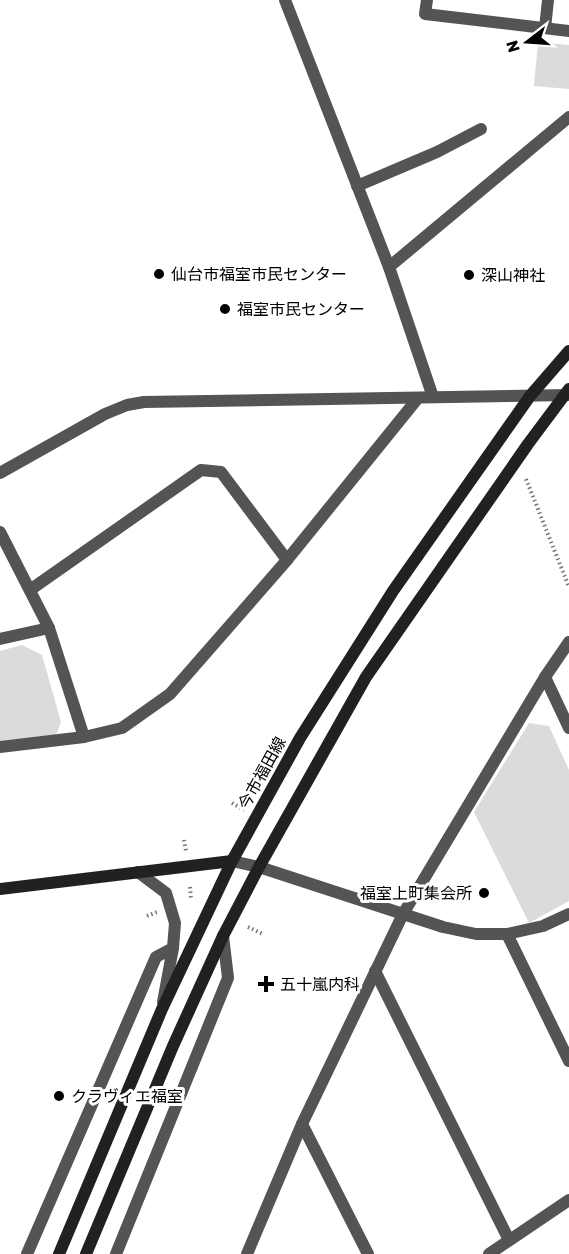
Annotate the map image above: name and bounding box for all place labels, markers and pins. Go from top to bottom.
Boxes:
place label: 仙台市福室市民センター [171,265,347,284]
place label: 深山神社 [481,266,545,285]
marker: 仙台市福室市民センター [152,267,166,281]
marker: 深山神社 [462,268,476,282]
place label: 福室市民センター [237,300,365,319]
marker: 福室市民センター [218,302,232,316]
place label: 福室上町集会所 [360,884,472,903]
marker: 福室上町集会所 [477,886,491,900]
marker: 五十嵐内科 [257,975,275,993]
place label: 五十嵐内科 [280,975,360,994]
place label: クラヴィエ福室 [71,1087,183,1106]
marker: クラヴィエ福室 [52,1089,66,1103]

